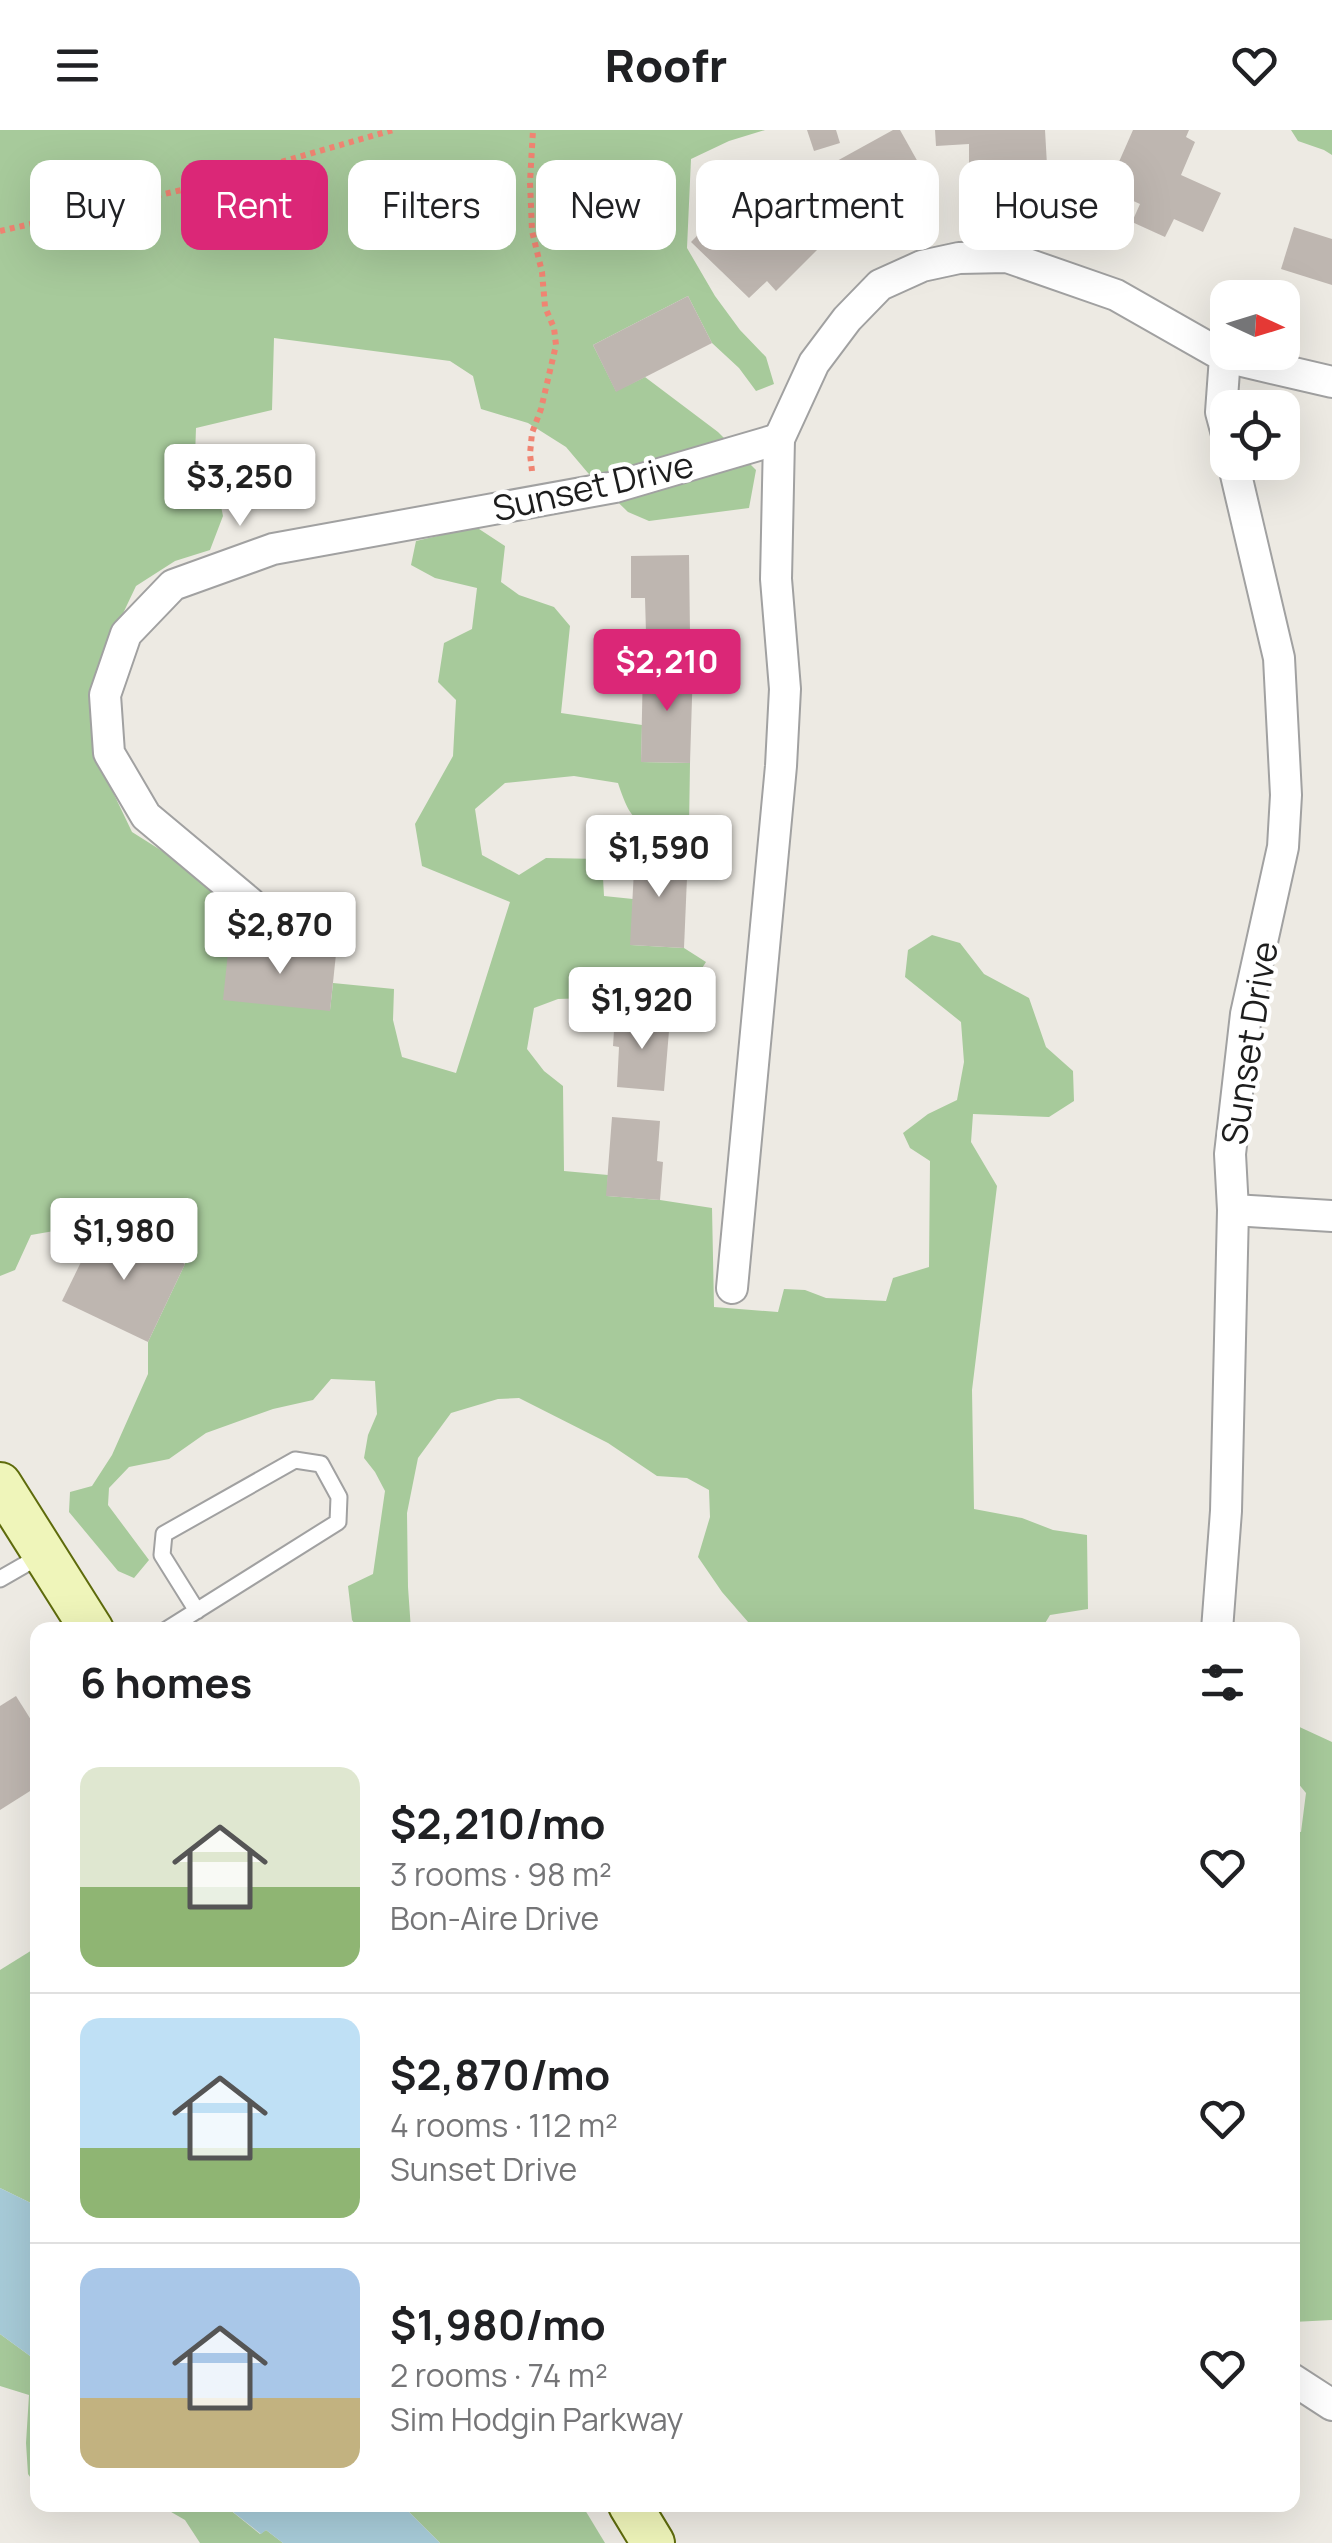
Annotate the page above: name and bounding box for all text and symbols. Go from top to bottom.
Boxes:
text: Roofr [605,34,727,96]
icon: menu [50,38,105,93]
icon: heart [1227,38,1282,93]
chip: Buy [30,160,161,250]
chip: Rent [181,160,328,250]
chip: Filters [348,160,516,250]
chip: New [536,160,676,250]
chip: Apartment [696,160,939,250]
chip: House [959,160,1134,250]
north arrow [1210,280,1300,370]
map controls [1210,280,1300,480]
button: locate [1210,390,1300,480]
street label: Sunset Drive [488,440,698,532]
pin: $3,250 [159,444,321,529]
text: $3,250 [186,454,294,498]
pin: $2,210 [586,629,748,714]
text: $2,210 [616,639,719,683]
pin: $1,590 [578,815,740,900]
text: $1,590 [608,825,710,869]
pin: $2,870 [199,892,361,977]
text: $2,870 [227,902,333,946]
street label: Sunset Drive [1209,938,1289,1148]
pin: $1,920 [561,967,723,1052]
text: $1,920 [591,977,693,1021]
pin: $1,980 [43,1198,205,1283]
text: $1,980 [72,1208,176,1252]
text: 6 homes [80,1653,252,1711]
icon: filters [1195,1655,1250,1710]
text: $2,210/mo [390,1794,605,1852]
icon: home [160,1807,280,1927]
icon: heart [1195,1840,1250,1895]
text: 3 rooms · 98 m² [390,1852,612,1896]
text: Bon-Aire Drive [390,1896,599,1940]
text: $2,870/mo [390,2045,610,2103]
icon: home [160,2058,280,2178]
icon: heart [1195,2091,1250,2146]
text: 4 rooms · 112 m² [390,2103,618,2147]
text: Sunset Drive [390,2147,577,2191]
text: $1,980/mo [390,2295,606,2353]
icon: home [160,2308,280,2428]
icon: heart [1195,2341,1250,2396]
text: 2 rooms · 74 m² [390,2353,608,2397]
text: Sim Hodgin Parkway [390,2397,683,2441]

